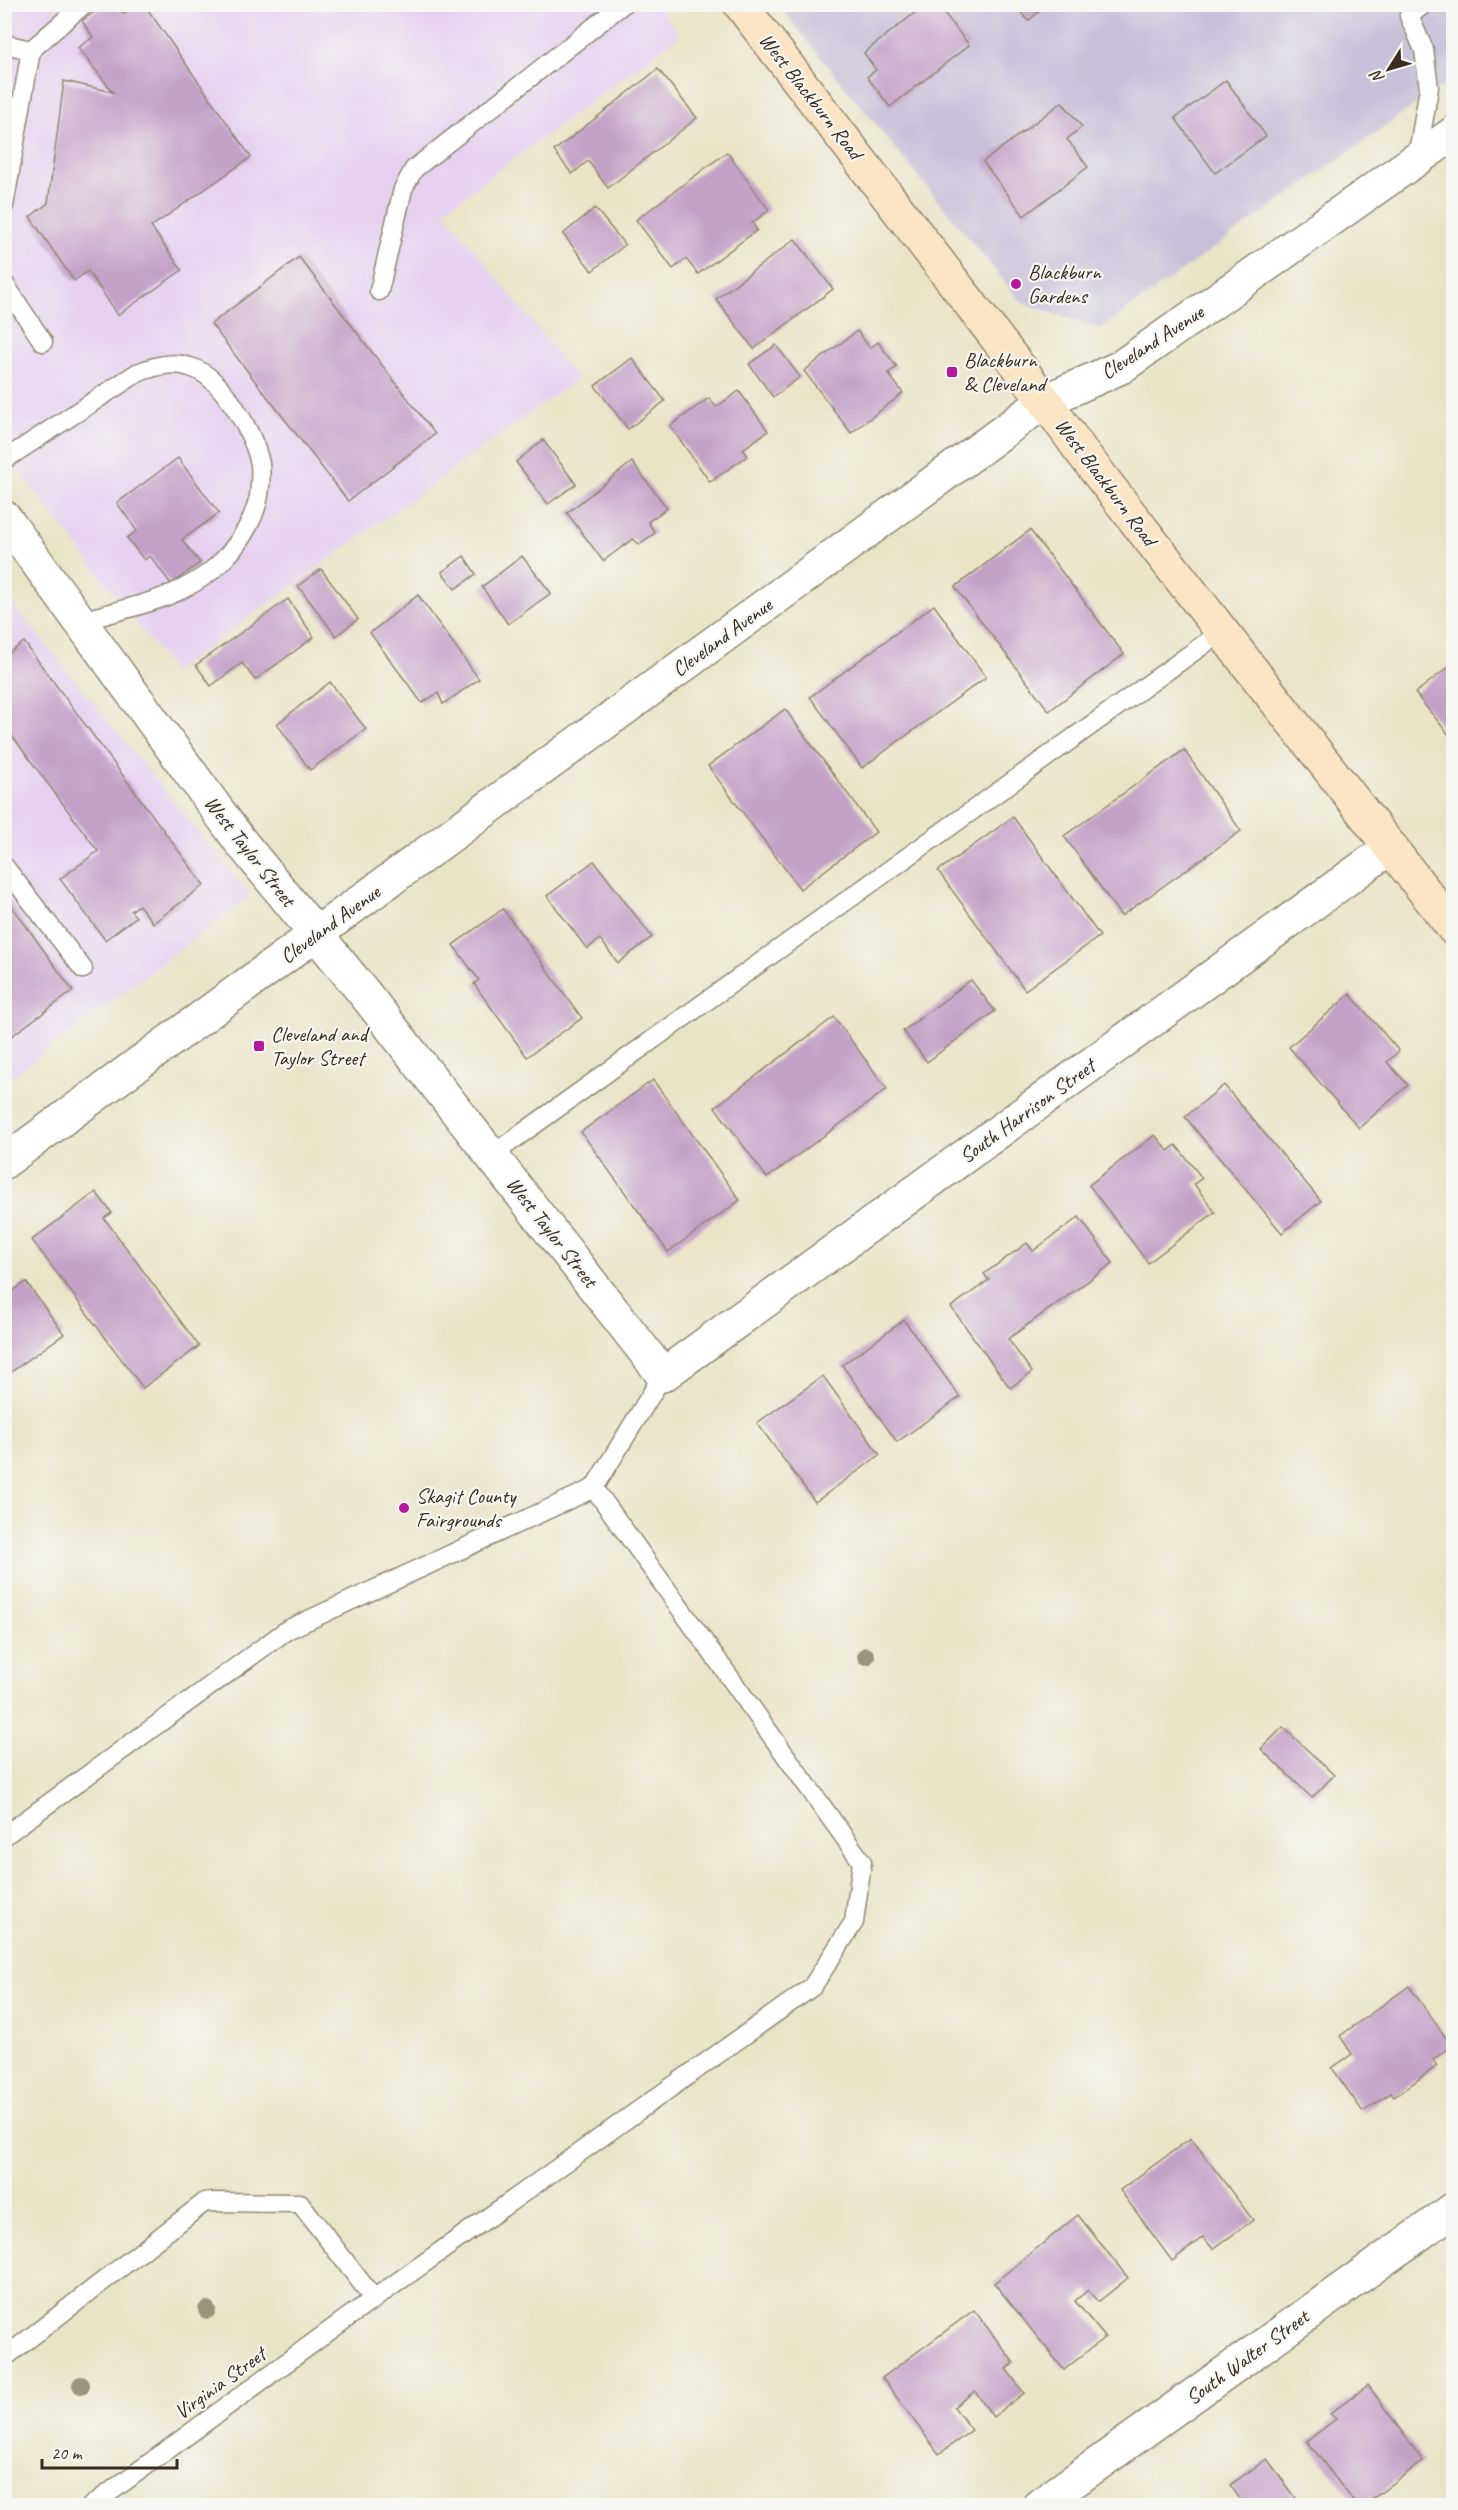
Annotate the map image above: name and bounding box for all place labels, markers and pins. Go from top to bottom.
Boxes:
place label: Blackburn Gardens [1028,259,1102,309]
marker: Blackburn Gardens [1009,277,1023,291]
place label: Blackburn & Cleveland [964,347,1049,397]
marker: Blackburn & Cleveland [945,365,959,379]
place label: Cleveland and Taylor Street [271,1021,371,1071]
marker: Cleveland and Taylor Street [252,1039,266,1053]
place label: Skagit County Fairgrounds [416,1483,517,1533]
marker: Skagit County Fairgrounds [397,1501,411,1515]

